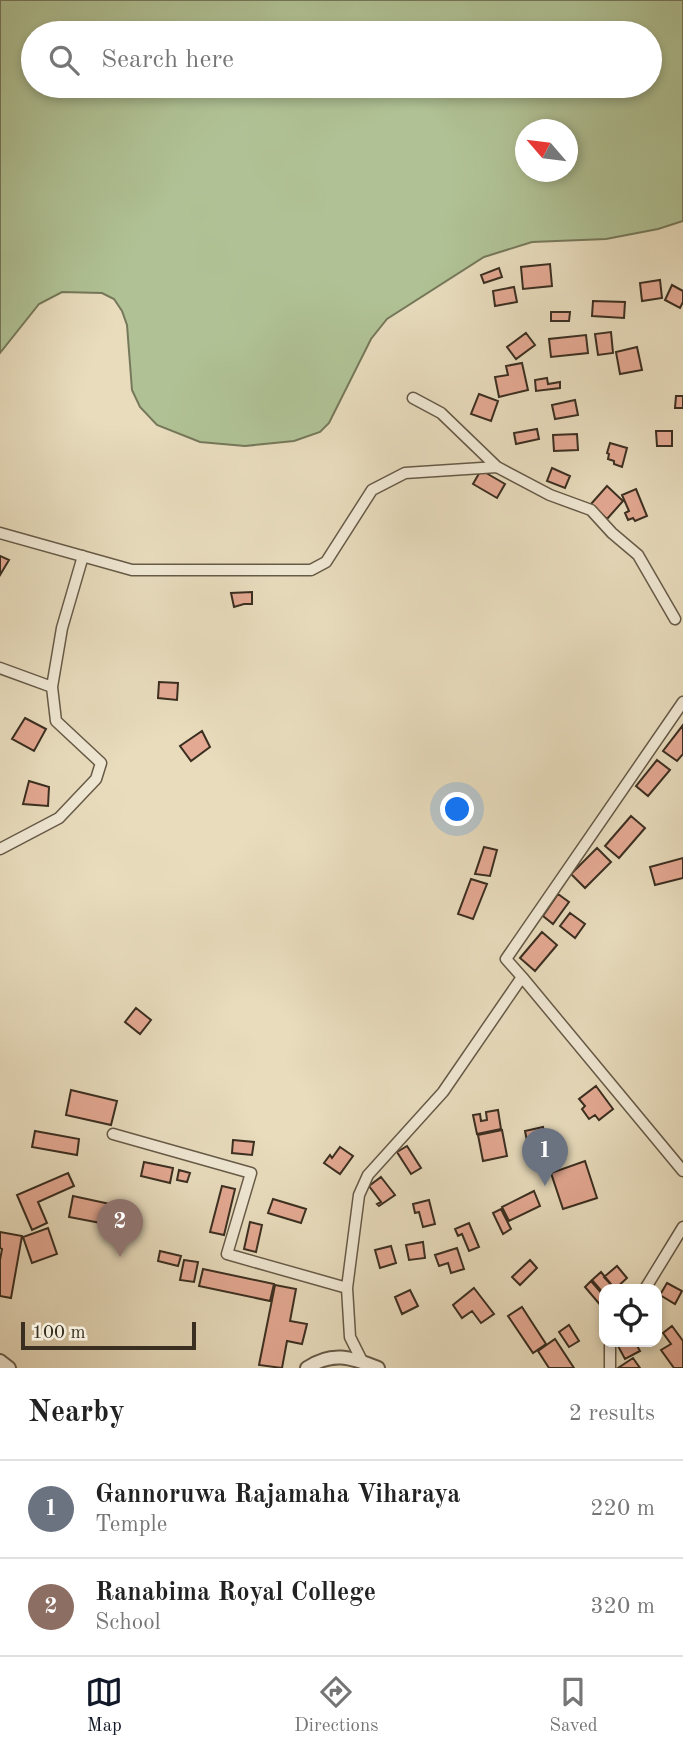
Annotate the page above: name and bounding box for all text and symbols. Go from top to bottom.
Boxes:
search box [21,21,662,98]
icon: search [45,41,83,79]
text: Search here [101,47,234,73]
north arrow [515,119,578,182]
your location [440,792,474,826]
pin: 1 [522,1128,568,1186]
pin: 2 [97,1199,143,1257]
map controls [599,1284,662,1347]
button: locate [599,1284,662,1347]
scale bar [21,1319,196,1351]
text: 100 m [32,1324,85,1343]
text: Nearby [28,1398,125,1428]
text: 2 results [569,1402,655,1425]
text: Gannoruwa Rajamaha Viharaya [95,1482,460,1508]
text: 1 [44,1497,58,1520]
text: 220 m [590,1497,655,1520]
text: Temple [95,1513,167,1536]
text: Ranabima Royal College [95,1580,376,1606]
text: 2 [44,1595,58,1618]
text: 320 m [590,1595,655,1618]
text: School [95,1611,161,1634]
tab: Map [85,1673,123,1738]
tab: Directions [294,1673,379,1738]
tab: Saved [549,1673,598,1738]

